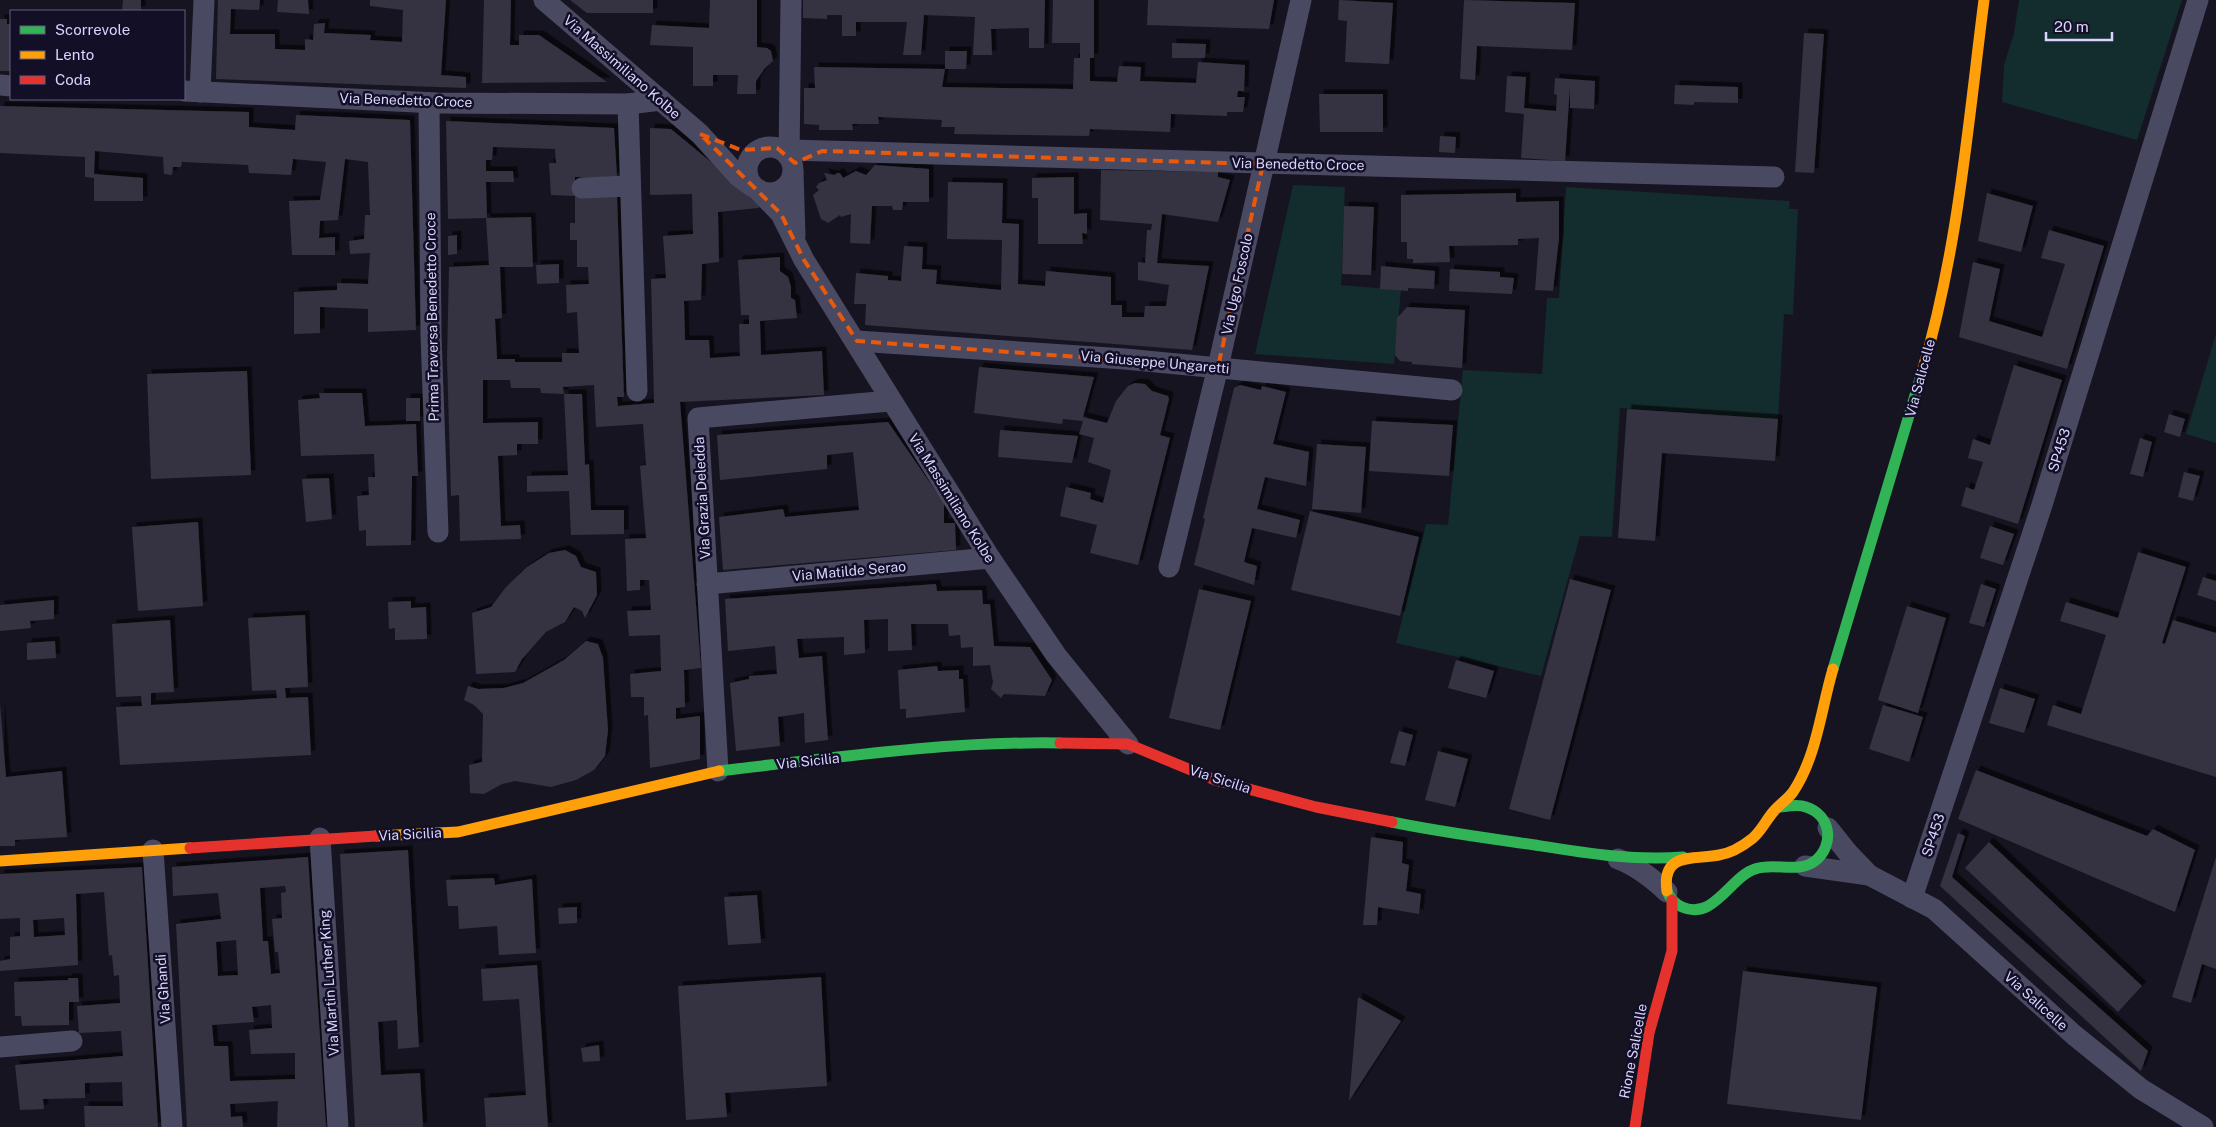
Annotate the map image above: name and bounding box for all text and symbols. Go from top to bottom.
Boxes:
legend [10,10,185,100]
scale bar [2046,10,2112,42]
street label: Via Massimiliano Kolbe [560,12,684,122]
text: 20 m [2054,18,2089,35]
text: Scorrevole [55,21,130,38]
text: Lento [55,46,94,63]
text: Coda [55,71,91,88]
street label: Via Benedetto Croce [339,90,473,110]
street label: Via Benedetto Croce [1231,155,1365,173]
street label: Prima Traversa Benedetto Croce [422,212,442,422]
street label: Via Ugo Foscolo [1218,232,1256,336]
street label: Via Salicelle [1902,337,1938,419]
street label: Via Giuseppe Ungaretti [1080,348,1230,376]
street label: SP453 [2045,426,2073,474]
street label: Via Massimiliano Kolbe [906,430,998,566]
street label: Via Grazia Deledda [691,436,713,560]
street label: Via Matilde Serao [791,558,907,584]
street label: Via Sicilia [776,750,840,772]
street label: Via Sicilia [1187,762,1253,796]
street label: SP453 [1918,811,1948,859]
street label: Via Sicilia [378,824,442,844]
street label: Via Martin Luther King [316,909,342,1057]
street label: Via Ghandi [153,953,173,1025]
street label: Via Salicelle [2001,968,2071,1034]
street label: Rione Salicelle [1616,1002,1650,1100]

